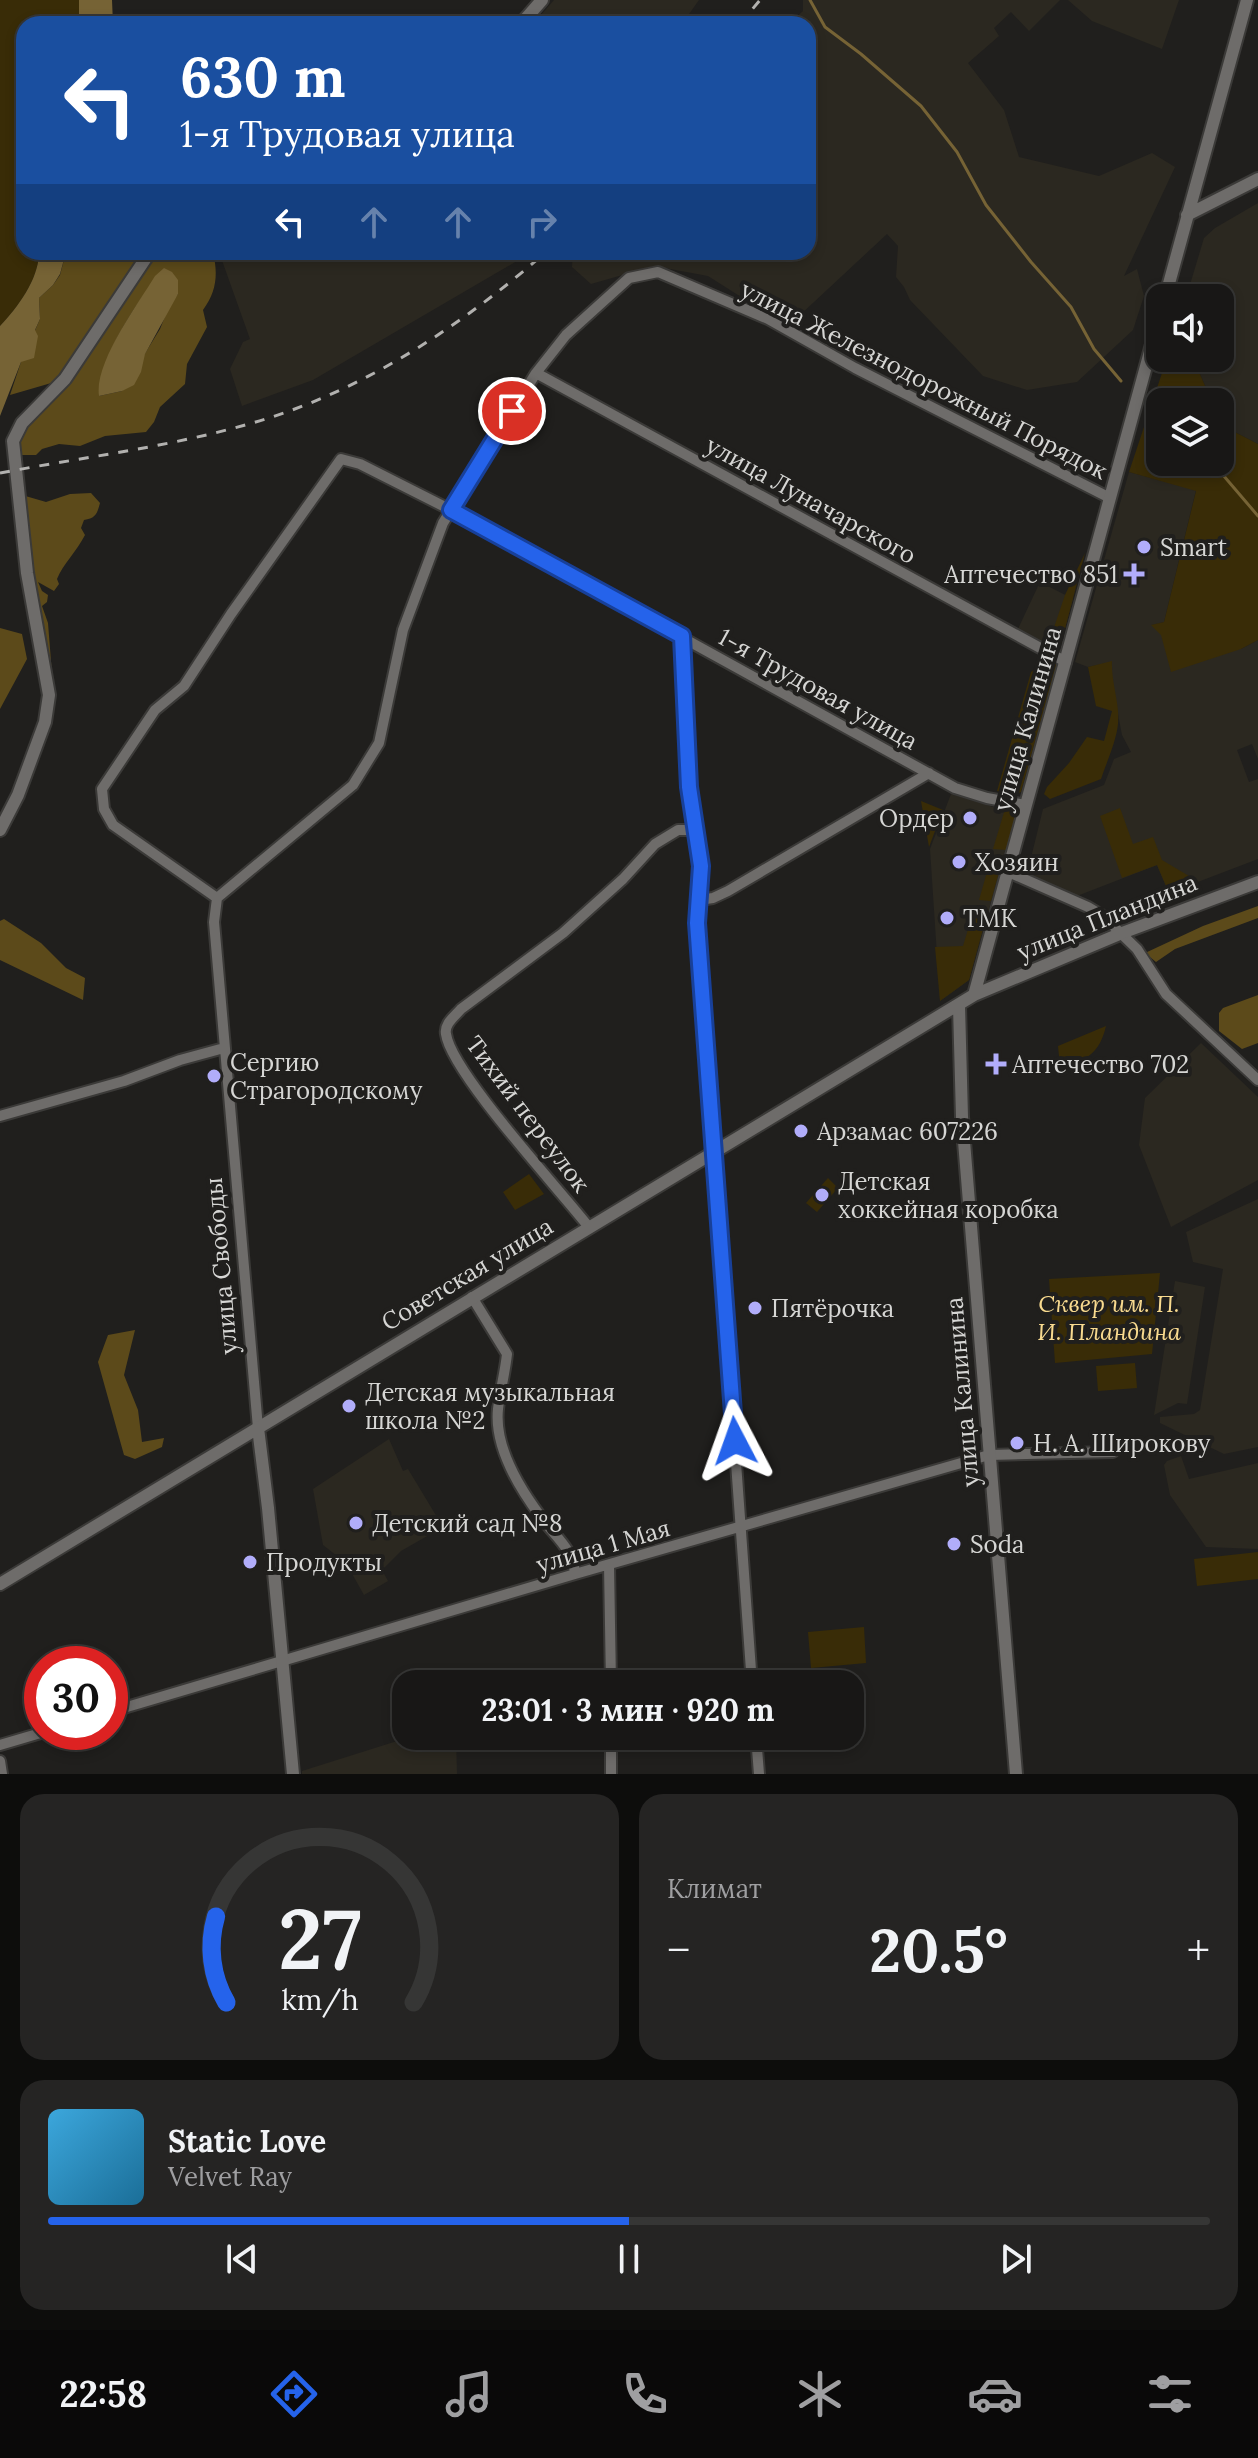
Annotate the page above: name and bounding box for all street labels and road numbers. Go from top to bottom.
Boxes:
street label: улица Железнодорожный Порядок [735,274,1113,486]
street label: улица Луначарского [700,429,922,571]
street label: 1-я Трудовая улица [713,621,923,757]
street label: улица Калинина [986,623,1068,815]
street label: улица Пландина [1012,867,1202,967]
street label: Тихий переулок [459,1030,597,1198]
street label: улица Свободы [198,1176,244,1356]
street label: Советская улица [376,1211,558,1337]
street label: улица Калинина [938,1296,986,1488]
street label: улица 1 Мая [532,1512,674,1580]

